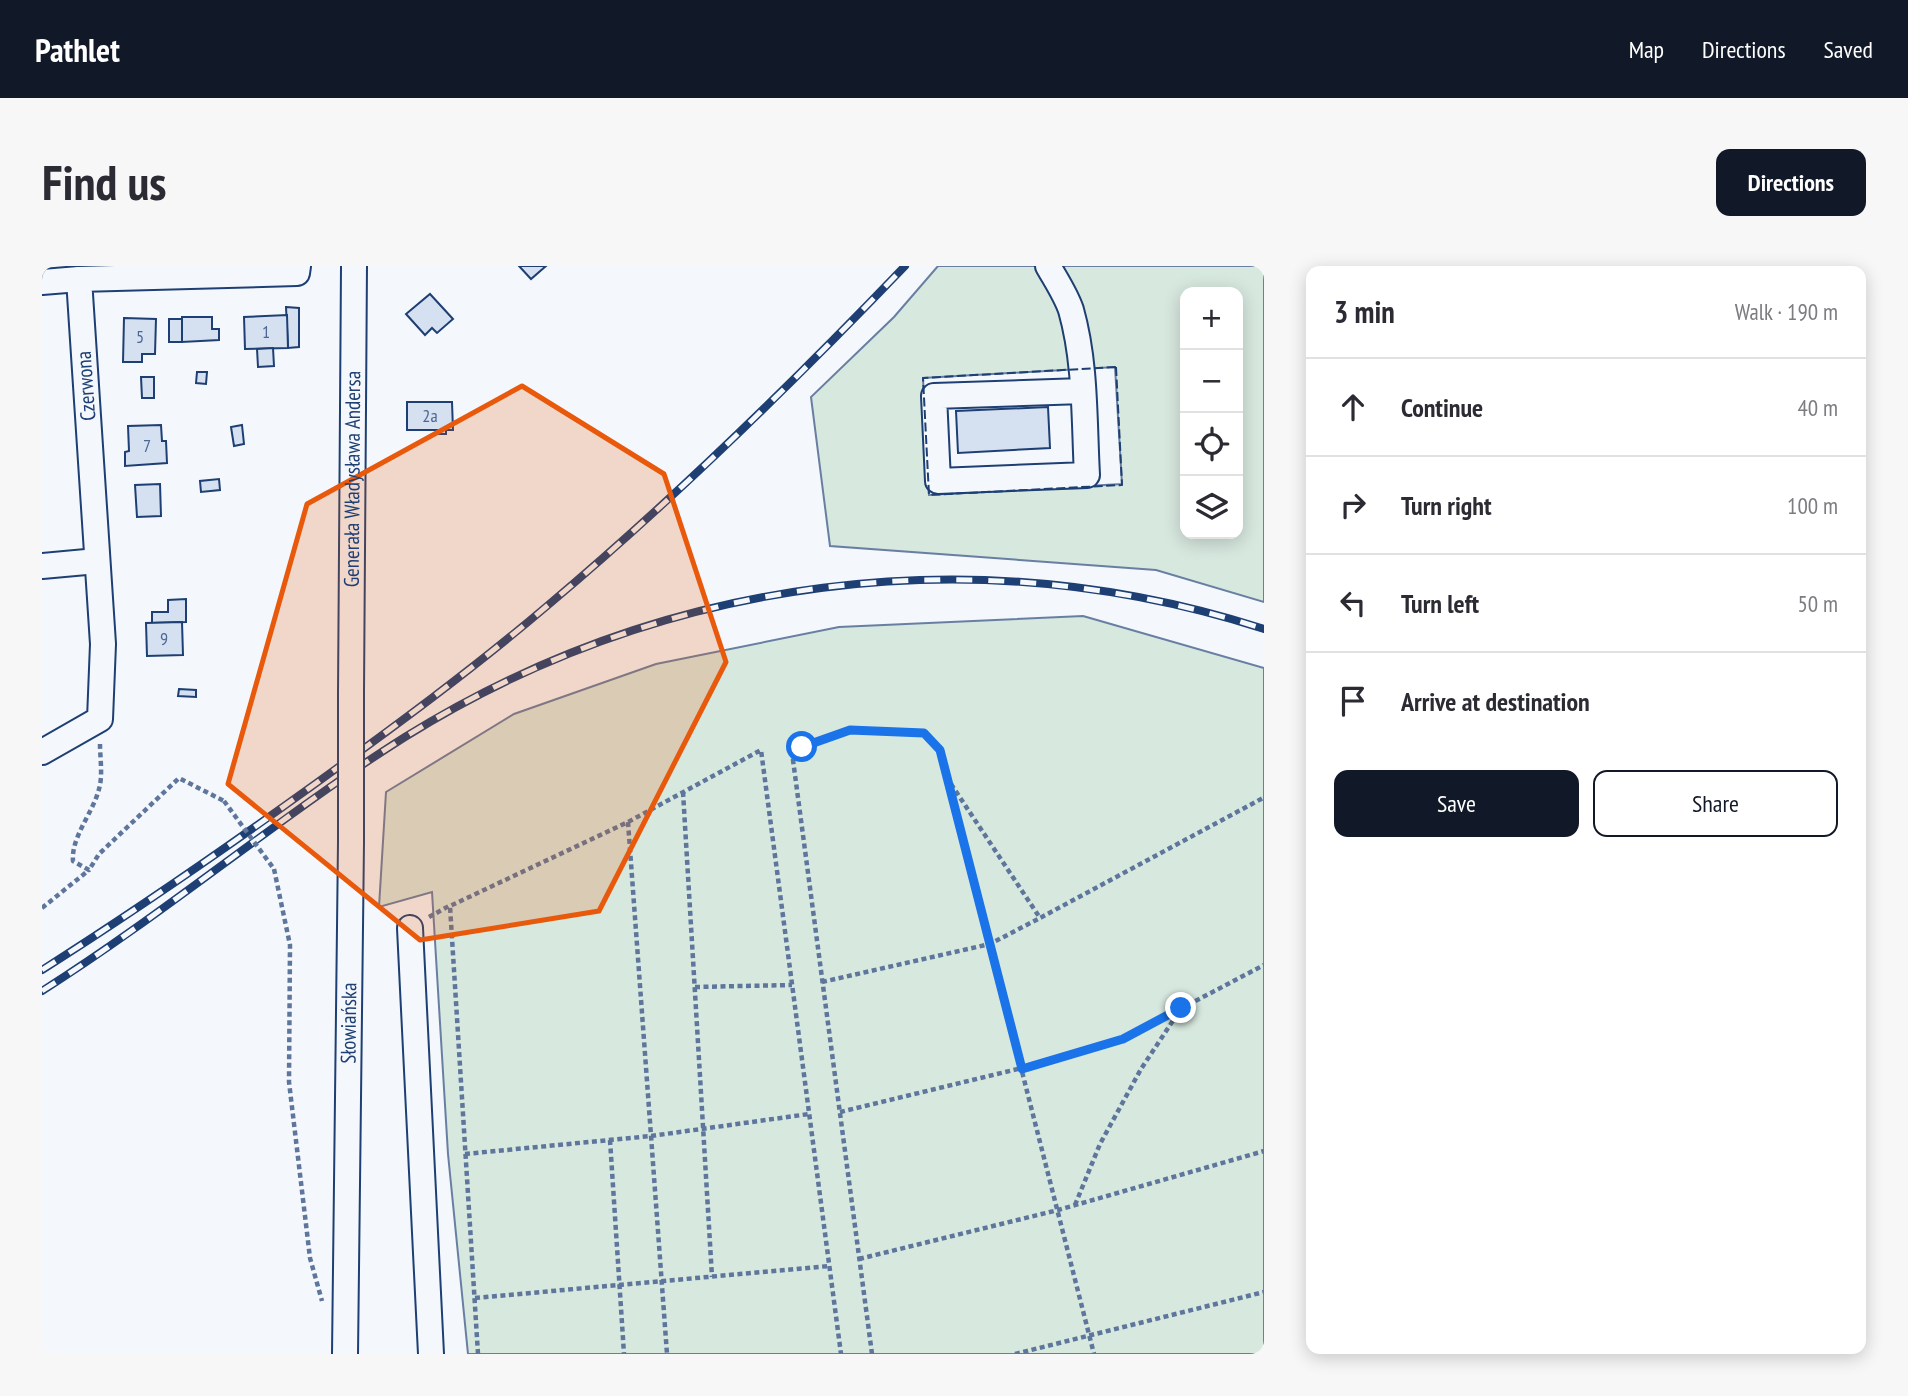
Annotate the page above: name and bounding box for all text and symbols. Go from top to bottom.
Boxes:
text: Pathlet [35,28,120,71]
text: Map [1629,34,1664,65]
text: Directions [1702,34,1786,65]
text: Saved [1824,34,1873,65]
button: Directions [1716,149,1866,216]
text: Find us [42,150,166,214]
map controls [1180,287,1243,539]
button: + [1180,287,1243,350]
text: 3 min [1334,292,1395,331]
text: Walk · 190 m [1735,297,1838,326]
house number: 1 [262,320,270,343]
house number: 5 [136,325,144,348]
street label: Czerwona [70,350,101,422]
button: − [1180,350,1243,413]
street label: Generała Władysława Andersa [338,371,366,587]
icon: ahead [1334,388,1372,426]
text: Continue [1401,391,1483,424]
text: 40 m [1797,393,1838,422]
house number: 2a [422,404,438,427]
button: locate [1180,413,1243,476]
house number: 7 [143,434,151,457]
button: layers [1180,476,1243,539]
icon: right [1334,486,1372,524]
text: Turn right [1401,489,1492,522]
text: 100 m [1787,491,1838,520]
icon: left [1334,584,1372,622]
text: Turn left [1401,587,1479,620]
text: 50 m [1797,589,1838,618]
house number: 9 [160,627,168,650]
icon: arrive [1334,682,1372,720]
text: Arrive at destination [1401,685,1590,718]
route start [786,731,817,762]
button: Save [1334,770,1579,837]
button: Share [1593,770,1838,837]
street label: Słowiańska [334,982,362,1064]
route end [1165,992,1196,1023]

